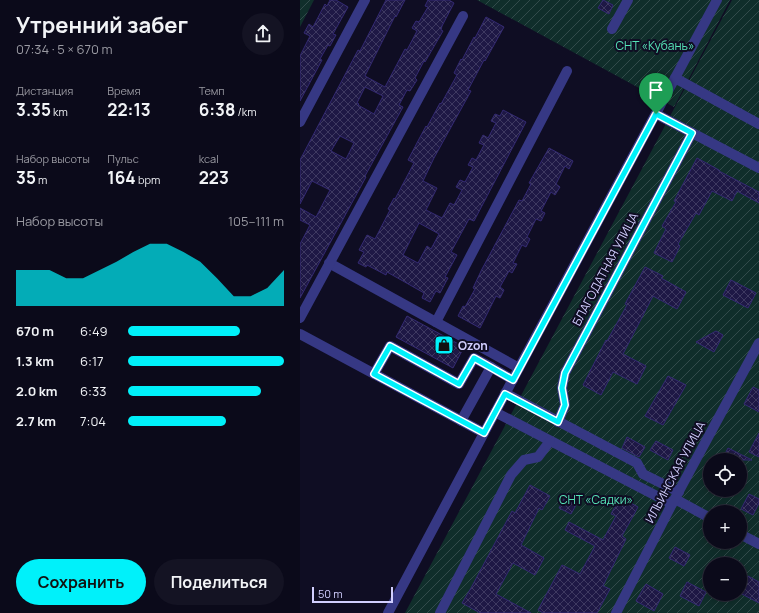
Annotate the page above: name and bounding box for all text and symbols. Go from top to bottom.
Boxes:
text: Утренний забег [16,10,188,40]
button: share [242,13,284,55]
park label: СНТ «Кубань» [616,37,694,54]
text: 07:34 · 5 × 670 m [16,40,113,58]
pin [639,73,673,114]
icon: arrive [645,79,667,101]
text: Дистанция [16,83,73,98]
text: Время [107,83,141,98]
text: Темп [199,83,225,98]
text: 3.35 [16,98,51,121]
text: 22:13 [107,98,151,121]
text: 6:38 [199,98,235,121]
text: km [51,104,68,119]
text: /km [235,104,257,119]
text: Набор высоты [16,151,90,166]
text: Пульс [107,151,139,166]
text: kcal [199,151,219,166]
text: 35 [16,166,36,189]
text: 164 [107,166,136,189]
text: 223 [199,166,229,189]
text: m [36,172,47,187]
text: bpm [136,172,160,187]
street label: БЛАГОДАТНАЯ УЛИЦА [568,209,642,329]
text: Набор высоты [16,212,103,230]
text: 105–111 m [228,212,284,230]
text: 670 m [16,322,54,340]
text: 6:49 [80,322,108,340]
shop icon: Ozon [433,334,455,356]
place label: Ozon [458,337,488,354]
text: 1.3 km [16,352,54,370]
text: 6:17 [80,352,104,370]
text: 2.0 km [16,382,58,400]
text: 6:33 [80,382,106,400]
text: 2.7 km [16,412,56,430]
text: 7:04 [80,412,106,430]
street label: ИЛЬИНСКАЯ УЛИЦА [641,418,709,526]
map controls [703,453,747,601]
button: locate [703,453,747,497]
park label: СНТ «Садки» [559,491,633,508]
button: + [703,505,747,549]
button: − [703,557,747,601]
button: Сохранить [16,559,146,605]
button: Поделиться [154,559,284,605]
scale bar [312,585,393,604]
text: 50 m [318,586,343,601]

